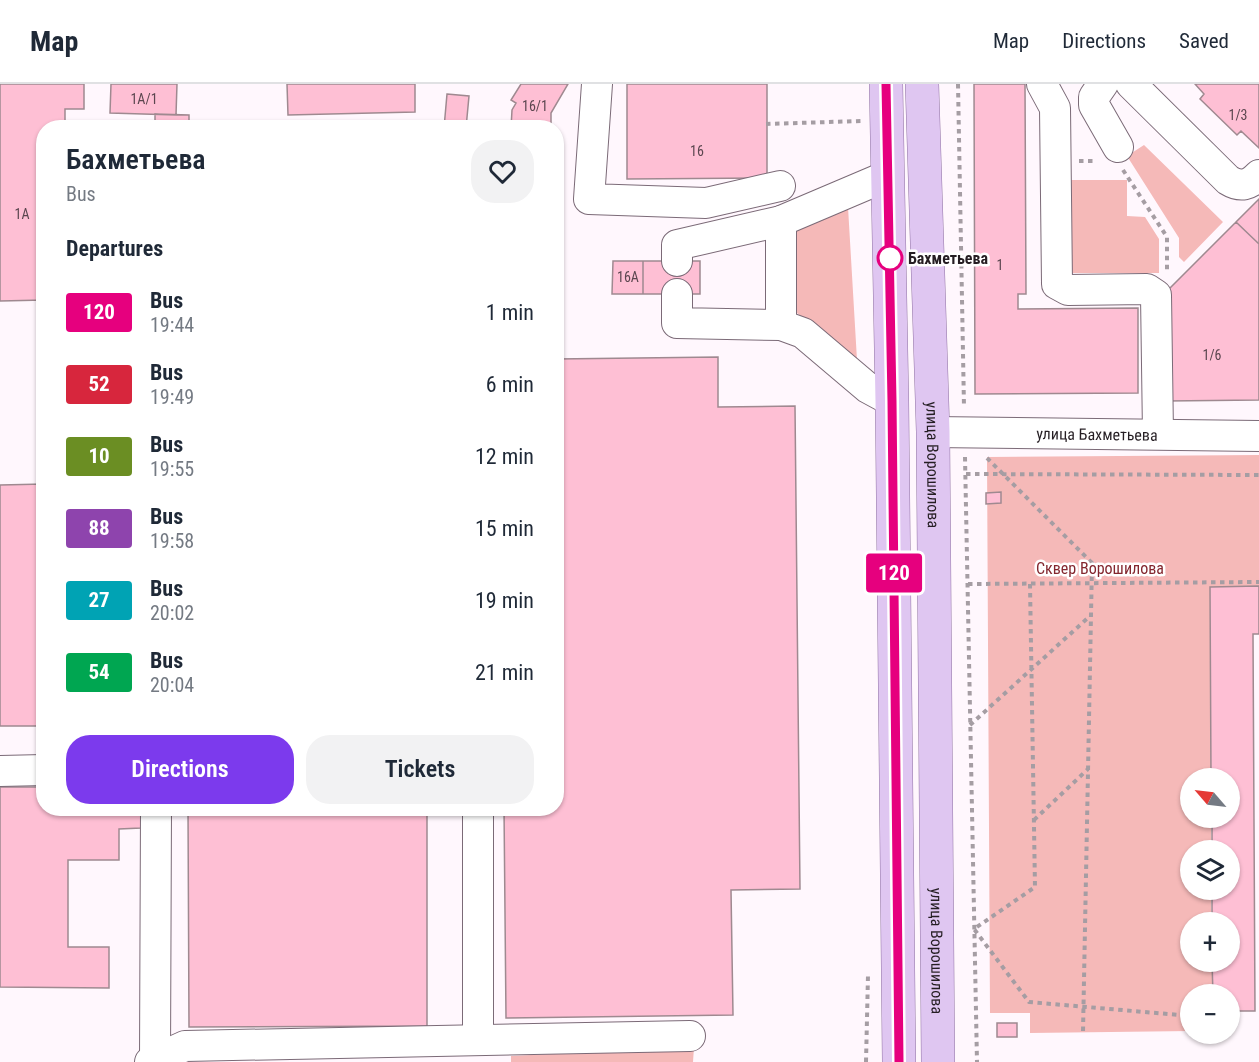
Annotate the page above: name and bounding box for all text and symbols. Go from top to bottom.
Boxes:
text: Map [30,25,78,58]
text: Map [993,29,1029,53]
text: Directions [1062,29,1146,53]
text: Saved [1179,29,1229,53]
house number: 1А/1 [130,91,158,107]
house number: 16/1 [522,98,548,114]
house number: 1/3 [1228,107,1248,123]
button: heart [471,140,534,203]
text: Бахметьева [66,143,206,176]
house number: 16 [690,143,704,159]
text: Bus [66,182,96,206]
house number: 1А [15,206,29,222]
text: Departures [66,236,163,261]
marker: Бахметьева [877,245,903,271]
place label: Бахметьева [908,249,988,268]
house number: 1 [997,257,1003,273]
house number: 16А [617,269,639,285]
text: Bus [150,288,183,313]
text: 120 [83,300,115,324]
text: 1 min [486,300,534,325]
text: 19:44 [150,313,194,337]
house number: 1/6 [1202,347,1222,363]
text: Bus [150,360,183,385]
text: 52 [88,372,110,396]
text: 6 min [486,372,534,397]
text: 19:49 [150,385,194,409]
street label: улица Ворошилова [922,401,943,528]
street label: улица Бахметьева [1036,424,1158,445]
text: Bus [150,432,183,457]
text: 10 [88,444,110,468]
text: 12 min [475,444,534,469]
text: 19:55 [150,457,194,481]
text: Bus [150,504,183,529]
text: 88 [88,516,110,540]
text: 15 min [475,516,534,541]
text: 19:58 [150,529,194,553]
line badge: 120 [860,554,928,592]
park label: Сквер Ворошилова [1036,559,1164,578]
text: 120 [878,561,910,585]
text: Bus [150,576,183,601]
text: 27 [88,588,110,612]
text: 19 min [475,588,534,613]
text: 20:02 [150,601,194,625]
text: Bus [150,648,183,673]
text: 54 [88,660,110,684]
text: 21 min [475,660,534,685]
text: 20:04 [150,673,194,697]
button: Directions [66,735,294,804]
button: Tickets [306,735,534,804]
north arrow [1180,768,1240,828]
map controls [1180,768,1240,1044]
button: layers [1180,840,1240,900]
street label: улица Ворошилова [927,888,947,1014]
button: + [1180,912,1240,972]
button: − [1180,984,1240,1044]

